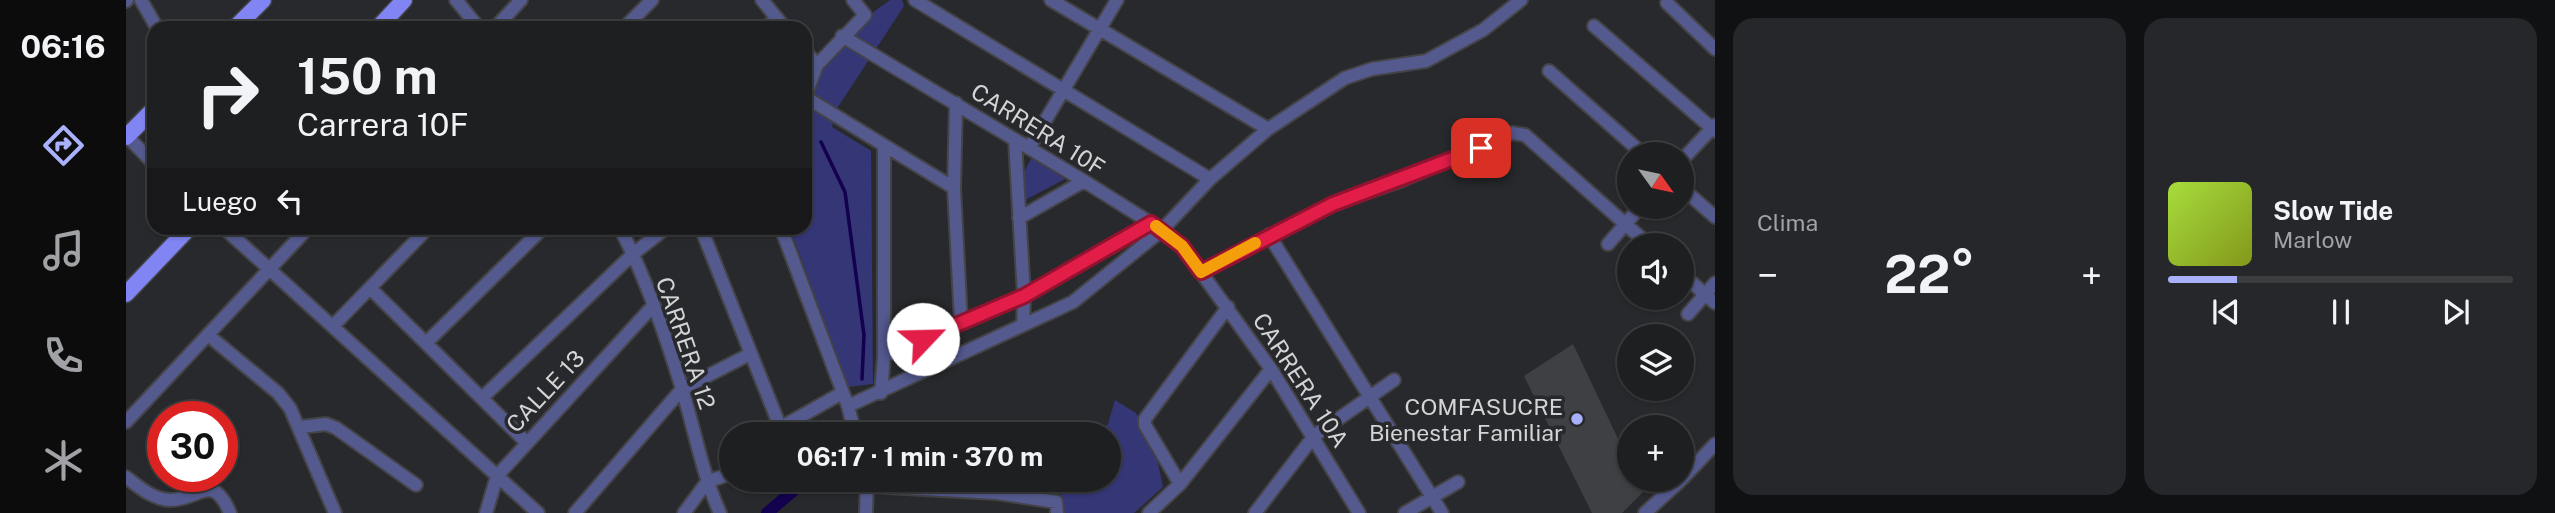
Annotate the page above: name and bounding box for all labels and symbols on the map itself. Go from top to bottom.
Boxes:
street label: CARRERA 10F [966,77,1110,181]
pin [1451,118,1511,178]
north arrow [1617,142,1694,219]
street label: CARRERA 12 [651,273,721,413]
position arrow [886,302,960,376]
street label: CARRERA 10A [1248,308,1354,452]
street label: CALLE 13 [500,344,590,438]
place label: COMFASUCRE Bienestar Familiar [1369,393,1563,446]
speed limit sign: 30 [147,401,238,492]
marker: COMFASUCRE Bienestar Familiar [1569,411,1585,427]

